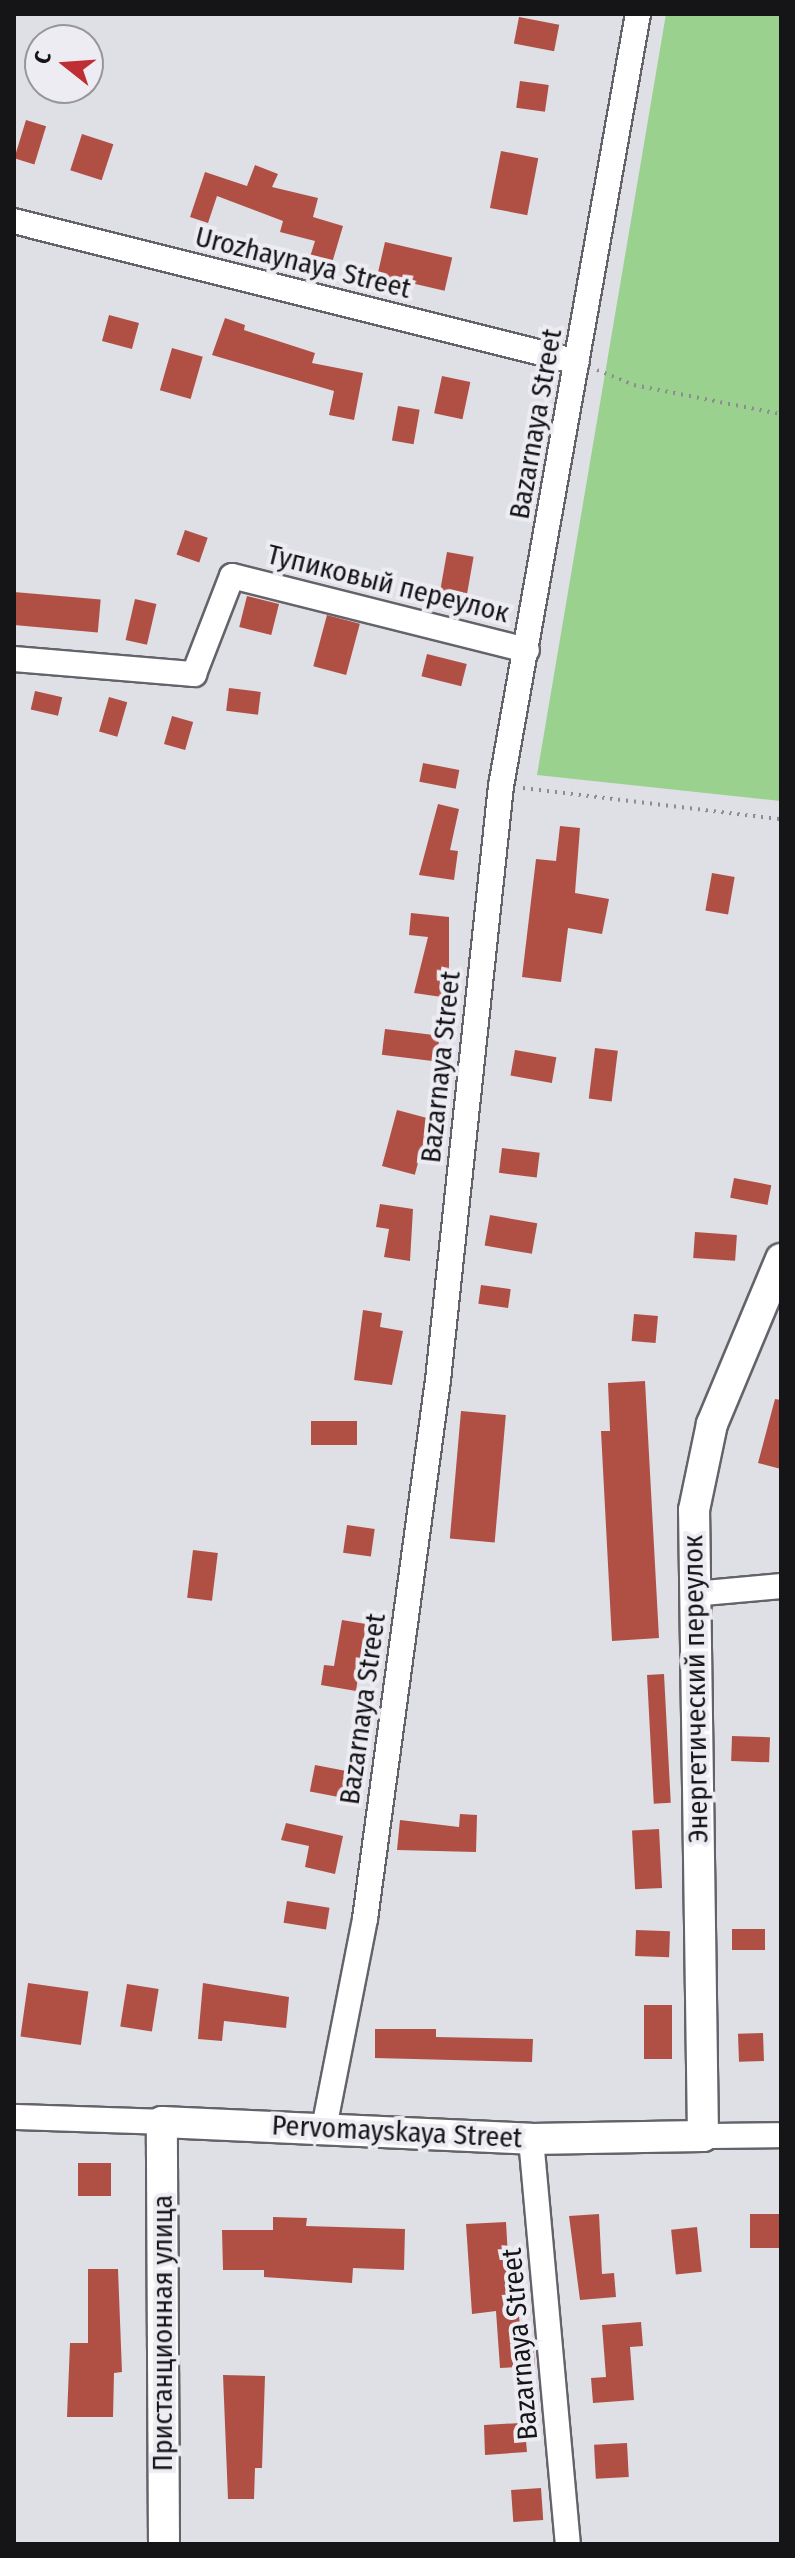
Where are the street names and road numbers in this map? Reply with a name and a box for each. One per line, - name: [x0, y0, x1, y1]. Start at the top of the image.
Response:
- street label: Urozhaynaya Street: [192, 220, 414, 306]
- street label: Bazarnaya Street: [503, 326, 569, 522]
- street label: Тупиковый переулок: [264, 538, 512, 630]
- street label: Bazarnaya Street: [414, 969, 468, 1165]
- street label: Энергетический переулок: [677, 1535, 715, 1843]
- street label: Bazarnaya Street: [333, 1611, 393, 1807]
- street label: Pervomayskaya Street: [271, 2109, 523, 2155]
- street label: Пристанционная улица: [146, 2195, 180, 2471]
- street label: Bazarnaya Street: [495, 2247, 545, 2441]

